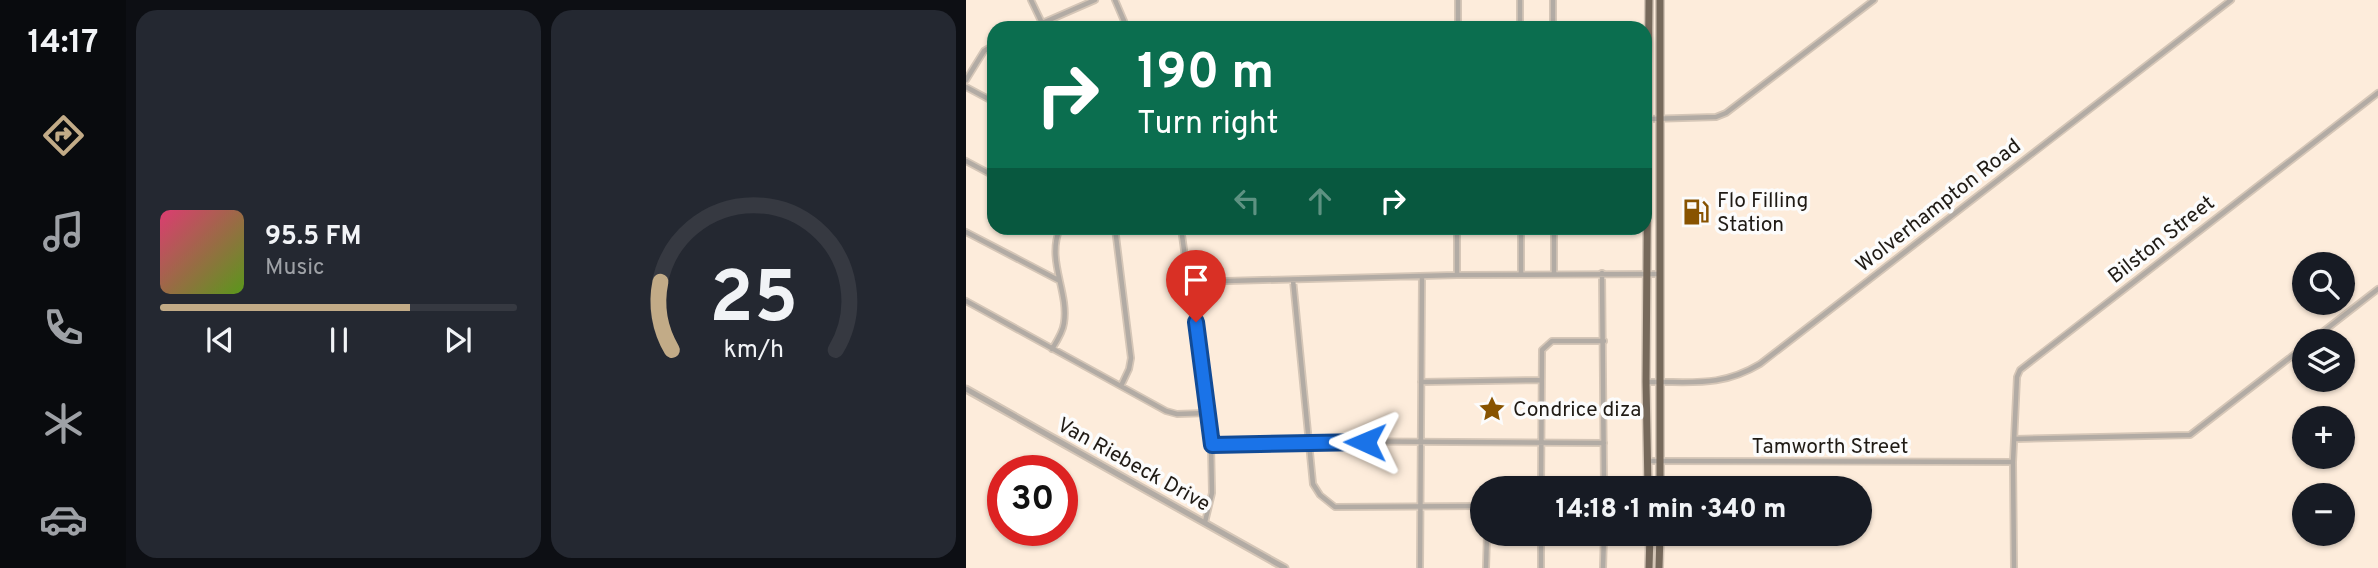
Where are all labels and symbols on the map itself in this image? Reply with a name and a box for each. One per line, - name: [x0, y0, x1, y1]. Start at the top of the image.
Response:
- street label: Wolverhampton Road: [1851, 133, 2027, 279]
- place label: Flo Filling Station: [1717, 188, 1808, 239]
- street label: Bilston Street: [2103, 190, 2221, 290]
- fuel station icon: Flo Filling Station: [1681, 197, 1711, 227]
- pin: [1166, 250, 1226, 322]
- place icon: Condrice diza: [1477, 394, 1507, 424]
- place label: Condrice diza: [1513, 397, 1641, 424]
- position arrow: [1328, 405, 1402, 479]
- street label: Van Riebeck Drive: [1052, 412, 1215, 519]
- street label: Tamworth Street: [1752, 434, 1908, 461]
- speed limit sign: 30: [987, 455, 1078, 546]

